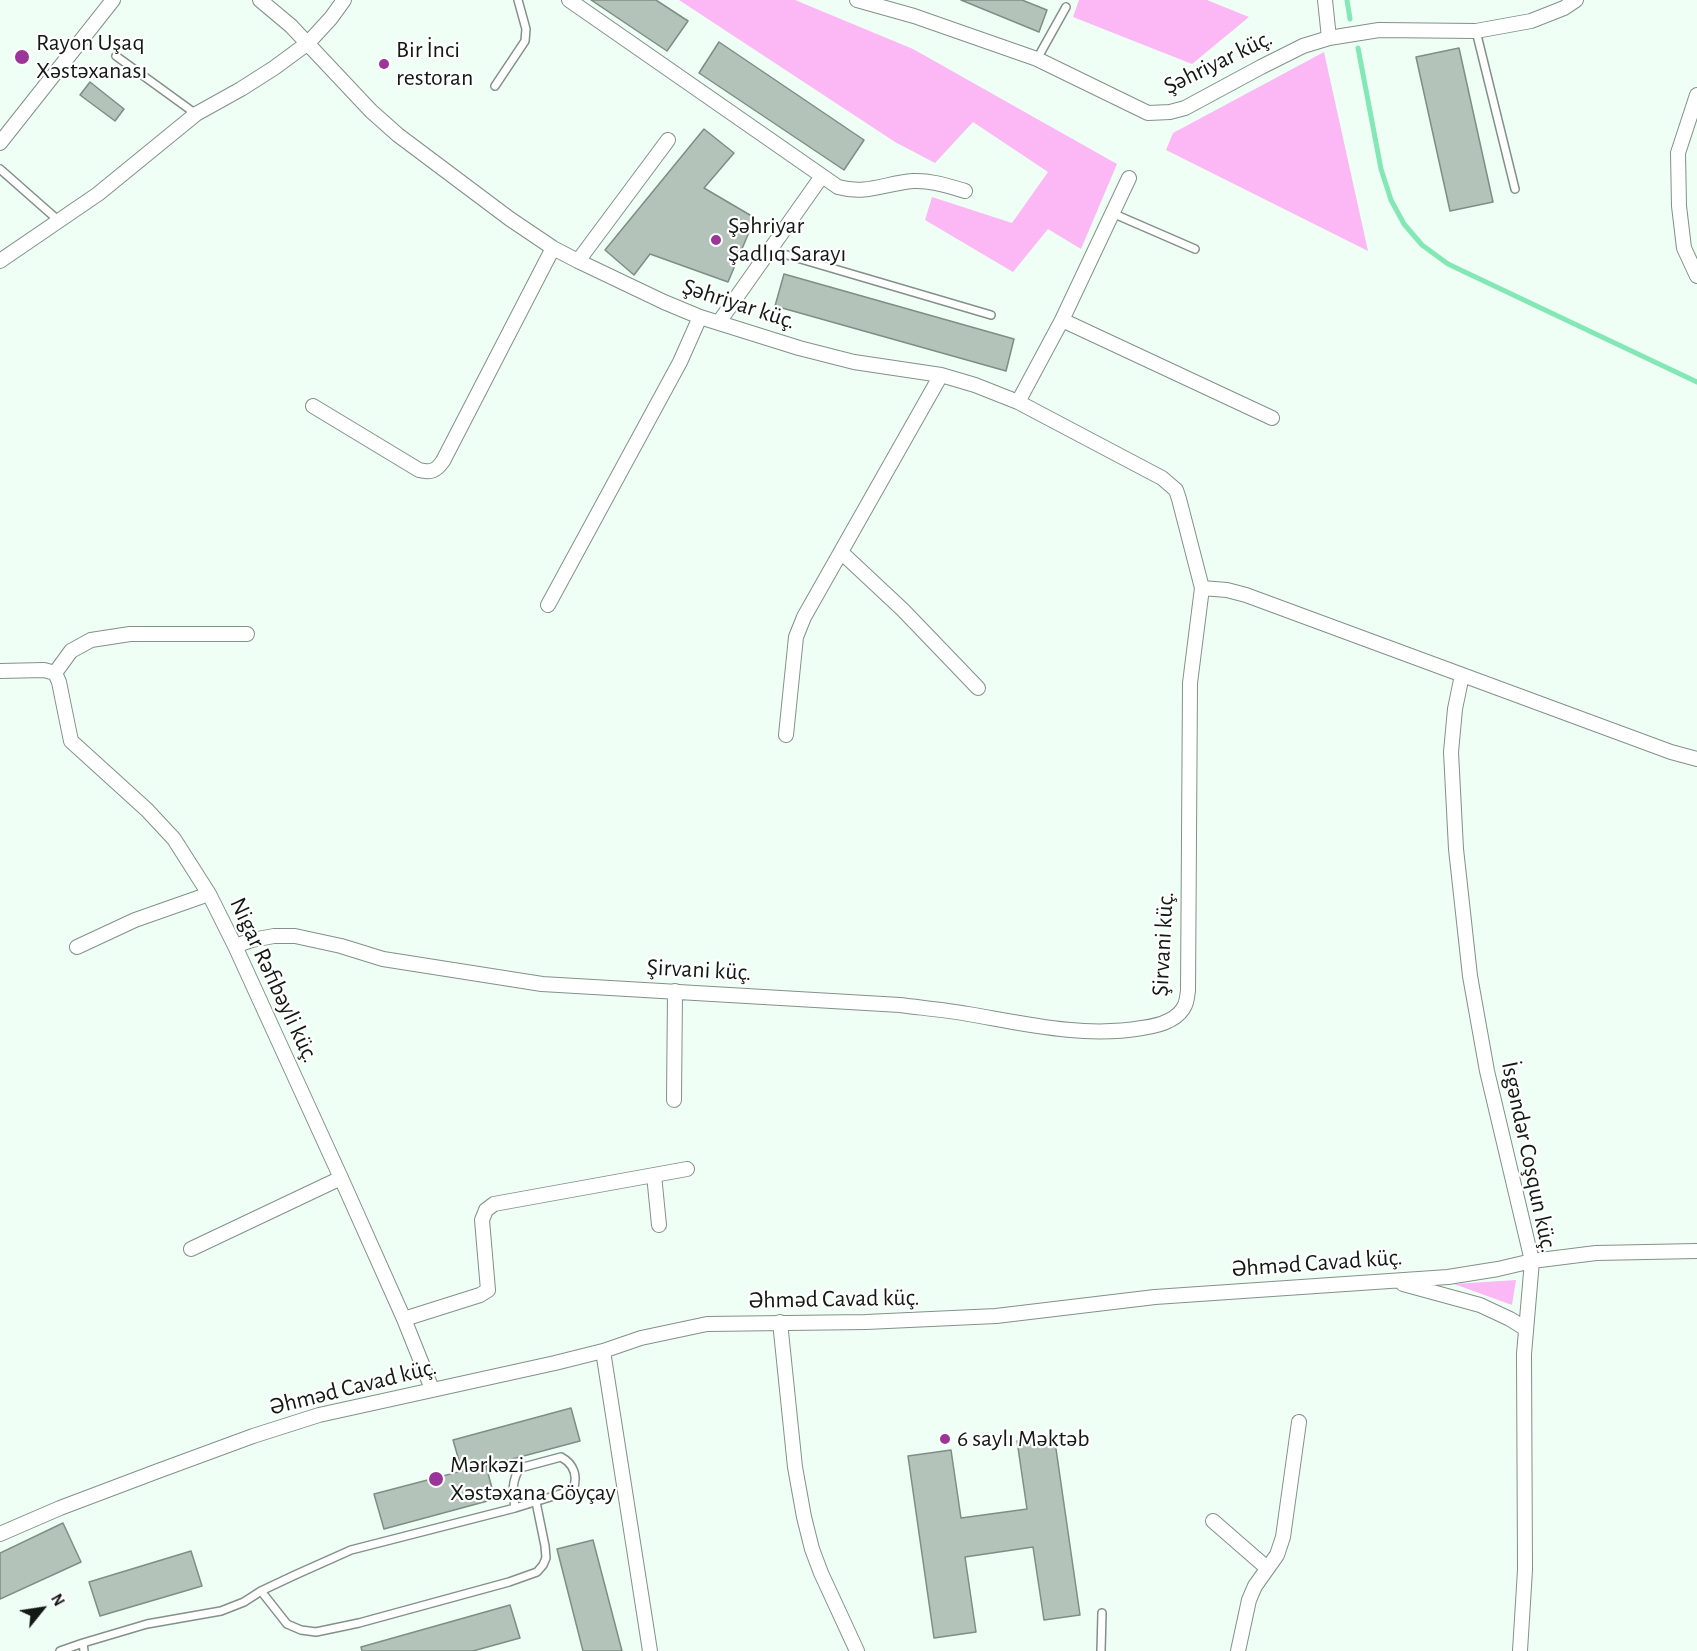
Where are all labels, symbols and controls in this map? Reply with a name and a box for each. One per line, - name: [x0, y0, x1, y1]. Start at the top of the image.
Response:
- street label: Şəhriyar küç.: [1159, 23, 1277, 101]
- place label: Rayon Uşaq Xəstəxanası: [36, 29, 147, 85]
- place label: Bir İnci restoran: [396, 36, 473, 92]
- marker: Rayon Uşaq Xəstəxanası: [13, 48, 31, 66]
- marker: Bir İnci restoran: [377, 57, 391, 71]
- place label: Şəhriyar Şadlıq Sarayı: [728, 212, 846, 268]
- marker: Şəhriyar Şadlıq Sarayı: [709, 233, 723, 247]
- street label: Şəhriyar küç.: [679, 272, 799, 336]
- street label: Şirvani küç.: [1146, 891, 1180, 997]
- street label: Nigar Rəfibəyli küç.: [223, 893, 325, 1067]
- street label: Şirvani küç.: [646, 953, 752, 987]
- street label: İsgəndər Coşqun küç.: [1495, 1059, 1563, 1255]
- street label: Əhməd Cavad küç.: [1230, 1243, 1404, 1283]
- street label: Əhməd Cavad küç.: [748, 1283, 920, 1315]
- street label: Əhməd Cavad küç.: [266, 1352, 440, 1422]
- place label: 6 saylı Məktəb: [957, 1425, 1090, 1453]
- marker: 6 saylı Məktəb: [938, 1432, 952, 1446]
- place label: Mərkəzi Xəstəxana Göyçay: [450, 1451, 616, 1507]
- marker: Mərkəzi Xəstəxana Göyçay: [427, 1470, 445, 1488]
- north arrow: [12, 1579, 72, 1639]
- text: N: [48, 1591, 67, 1609]

